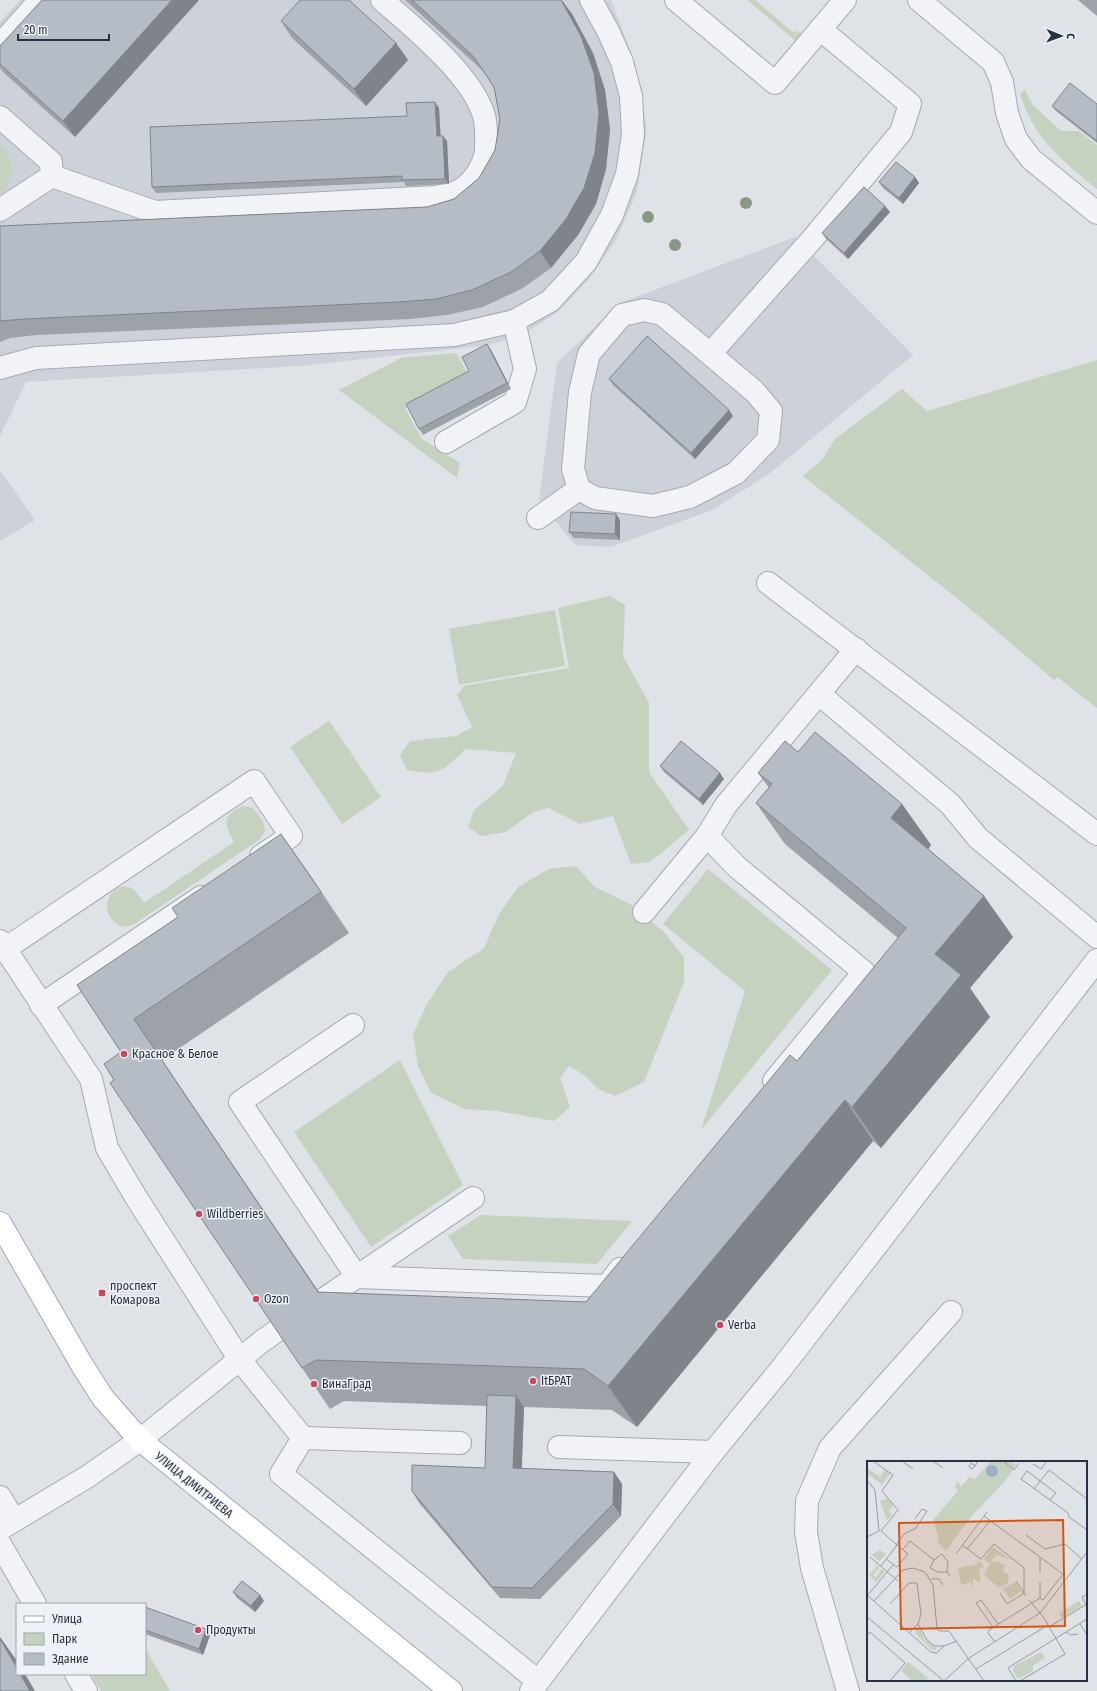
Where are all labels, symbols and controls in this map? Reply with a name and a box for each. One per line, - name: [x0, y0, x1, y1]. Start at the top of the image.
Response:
- scale bar: [18, 16, 109, 42]
- north arrow: [1041, 16, 1081, 56]
- text: 20 m: [24, 23, 48, 37]
- text: С: [1064, 33, 1077, 39]
- place label: Красное & Белое: [132, 1047, 219, 1061]
- marker: Красное & Белое: [119, 1049, 129, 1059]
- place label: Wildberries: [207, 1207, 263, 1221]
- marker: Wildberries: [194, 1209, 204, 1219]
- place label: проспект Комарова: [110, 1279, 160, 1307]
- marker: проспект Комарова: [97, 1288, 107, 1298]
- place label: Ozon: [264, 1292, 289, 1306]
- marker: Ozon: [251, 1294, 261, 1304]
- place label: Verba: [728, 1318, 756, 1332]
- marker: Verba: [715, 1320, 725, 1330]
- place label: ItБРАТ: [541, 1374, 572, 1388]
- marker: ItБРАТ: [528, 1376, 538, 1386]
- place label: ВинаГрад: [322, 1377, 371, 1391]
- marker: ВинаГрад: [309, 1379, 319, 1389]
- street label: УЛИЦА ДМИТРИЕВА: [151, 1449, 236, 1521]
- inset map: [867, 1461, 1087, 1681]
- legend: [16, 1603, 146, 1675]
- text: Улица: [51, 1612, 82, 1626]
- place label: Продукты: [206, 1623, 256, 1637]
- marker: Продукты: [193, 1625, 203, 1635]
- text: Парк: [52, 1632, 78, 1646]
- text: Здание: [52, 1652, 88, 1666]

